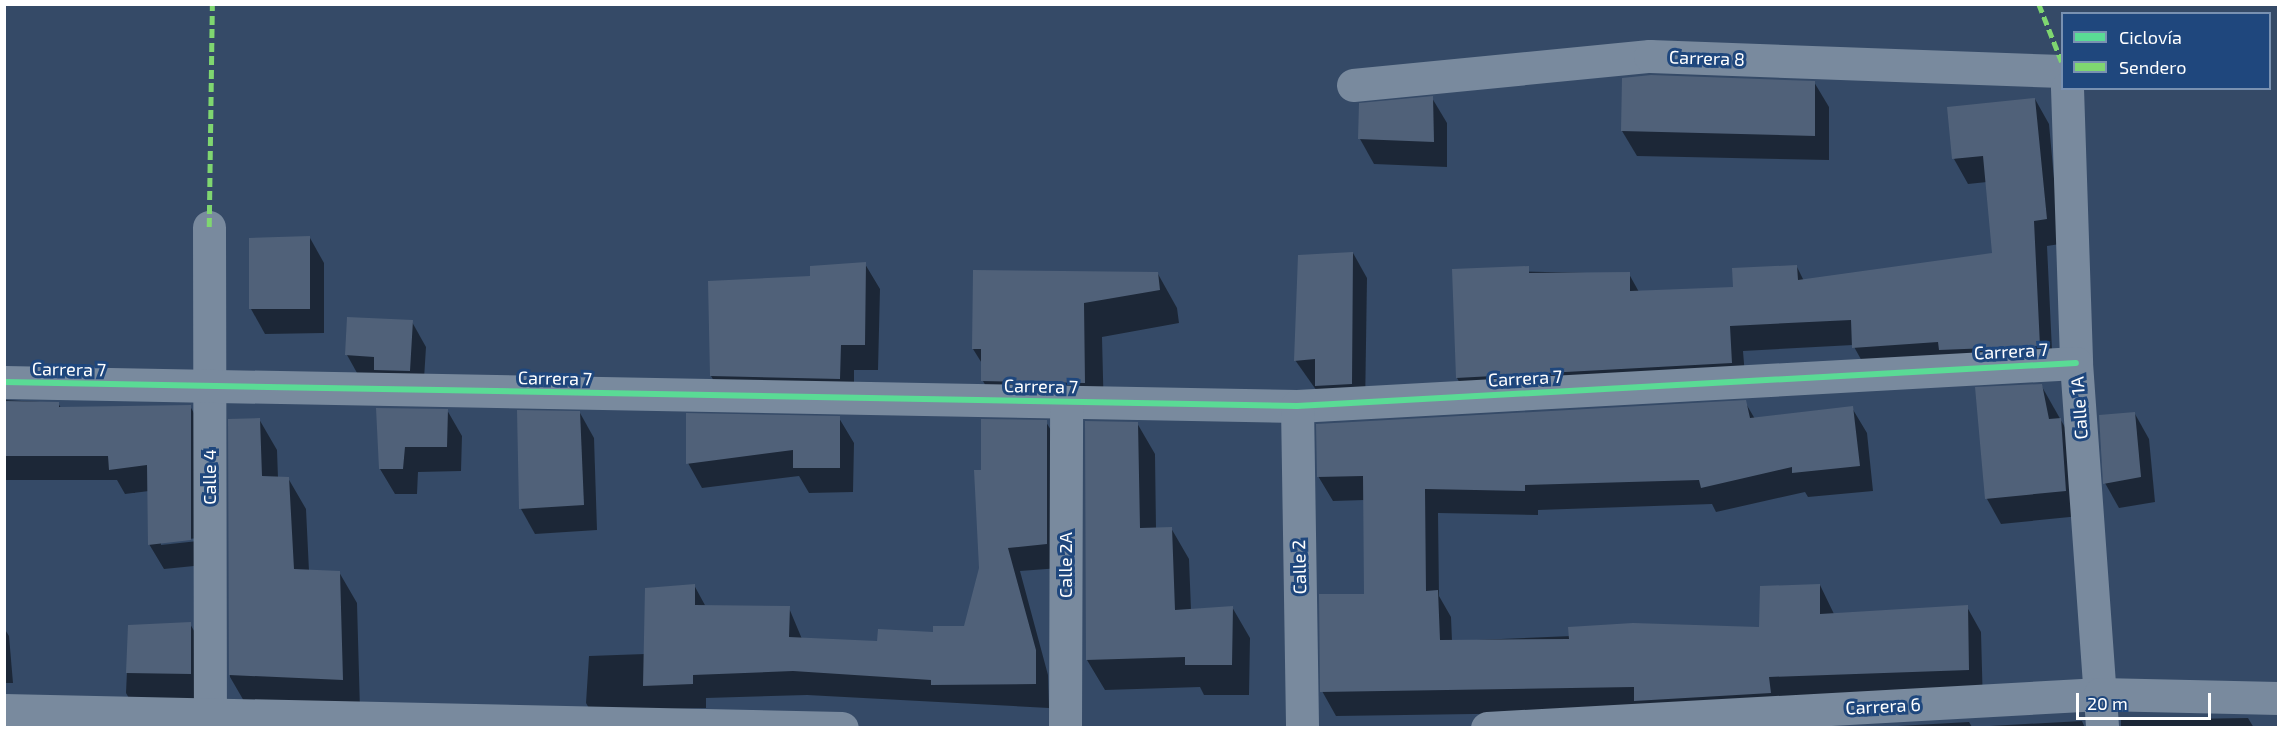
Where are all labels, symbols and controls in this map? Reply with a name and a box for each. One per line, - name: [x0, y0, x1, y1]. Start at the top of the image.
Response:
- legend: [2061, 12, 2271, 90]
- text: Ciclovía: [2119, 26, 2182, 48]
- street label: Carrera 8: [1669, 46, 1745, 70]
- text: Sendero: [2119, 56, 2186, 78]
- street label: Carrera 7: [1973, 338, 2049, 364]
- street label: Carrera 7: [32, 358, 106, 380]
- street label: Carrera 7: [1487, 365, 1563, 391]
- street label: Carrera 7: [518, 367, 592, 389]
- street label: Carrera 7: [1004, 375, 1078, 397]
- street label: Calle 1A: [2066, 376, 2092, 440]
- street label: Calle 4: [198, 449, 220, 505]
- street label: Calle 2A: [1054, 532, 1076, 598]
- street label: Calle 2: [1288, 540, 1310, 594]
- scale bar: [2079, 681, 2214, 719]
- text: 20 m: [2087, 692, 2128, 714]
- street label: Carrera 6: [1845, 693, 1921, 719]

